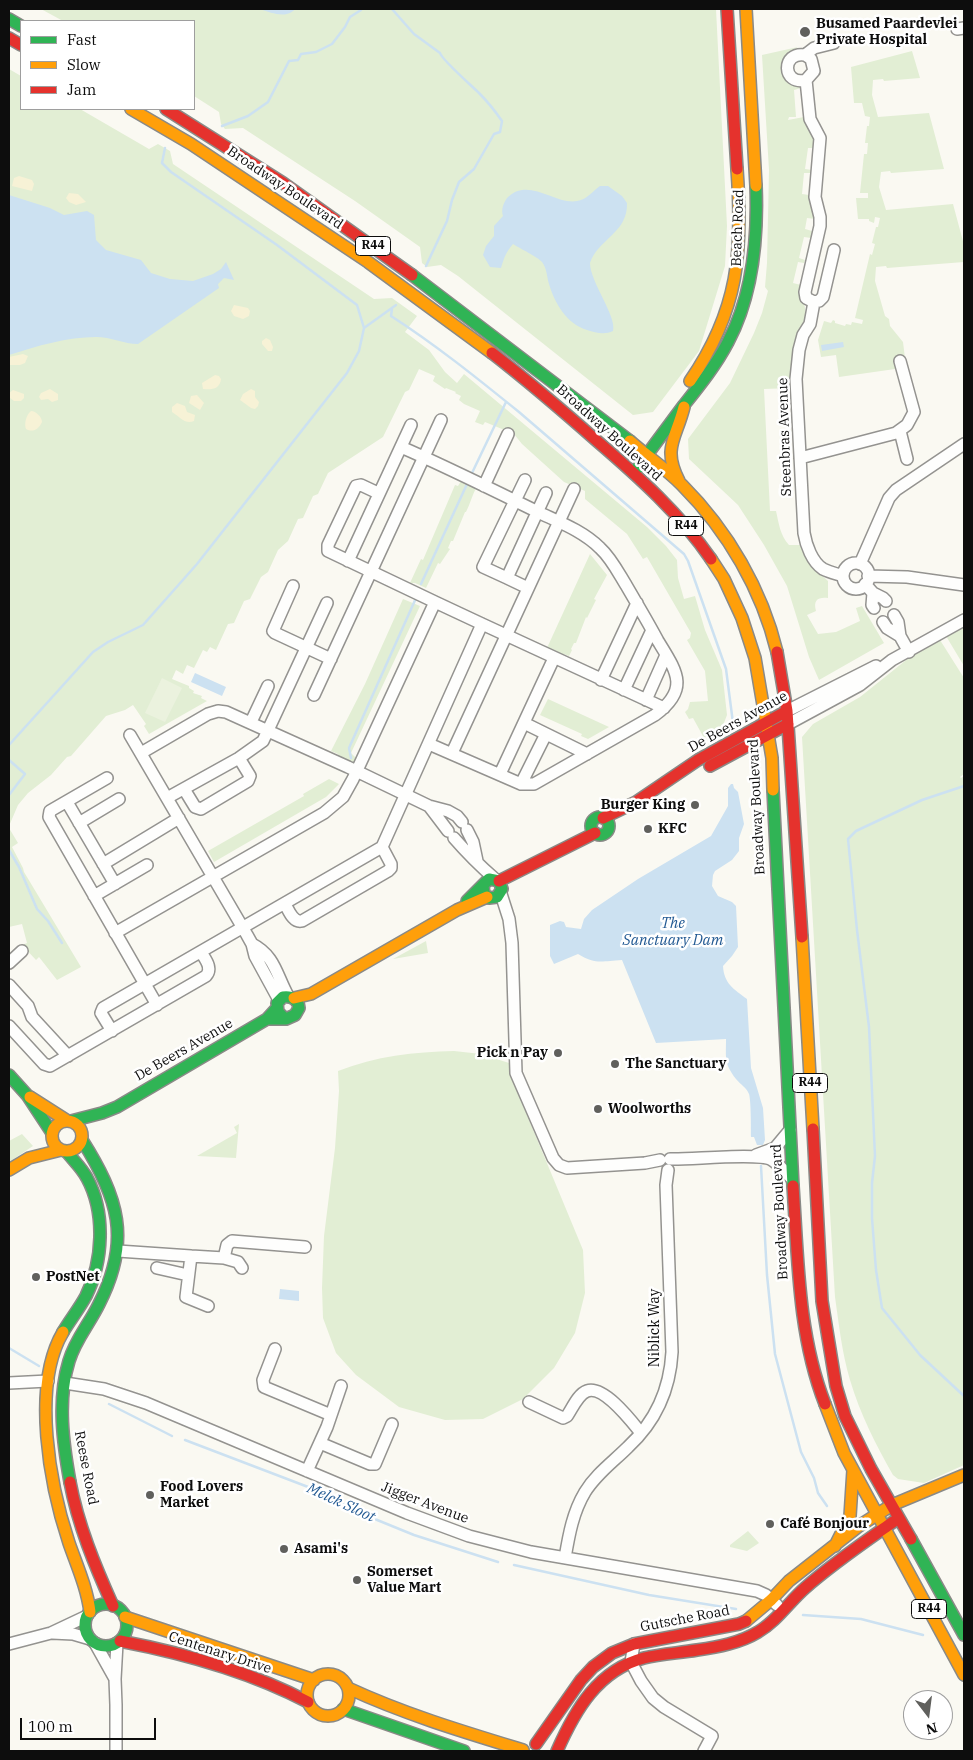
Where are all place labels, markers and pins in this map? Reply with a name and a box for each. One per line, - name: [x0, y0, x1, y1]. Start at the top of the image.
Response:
- place label: Busamed Paardevlei Private Hospital: [816, 16, 957, 48]
- marker: Busamed Paardevlei Private Hospital: [798, 25, 812, 39]
- place label: Burger King: [601, 797, 685, 813]
- marker: Burger King: [689, 799, 701, 811]
- place label: KFC: [658, 821, 687, 837]
- marker: KFC: [642, 823, 654, 835]
- place label: Pick n Pay: [477, 1045, 548, 1061]
- marker: Pick n Pay: [552, 1047, 564, 1059]
- place label: The Sanctuary: [625, 1056, 727, 1072]
- marker: The Sanctuary: [609, 1058, 621, 1070]
- place label: Woolworths: [608, 1101, 691, 1117]
- marker: Woolworths: [592, 1103, 604, 1115]
- place label: PostNet: [46, 1269, 100, 1285]
- marker: PostNet: [30, 1271, 42, 1283]
- place label: Food Lovers Market: [160, 1479, 243, 1511]
- marker: Food Lovers Market: [144, 1489, 156, 1501]
- place label: Café Bonjour: [780, 1516, 869, 1532]
- marker: Café Bonjour: [764, 1518, 776, 1530]
- place label: Asami's: [294, 1541, 348, 1557]
- marker: Asami's: [278, 1543, 290, 1555]
- place label: Somerset Value Mart: [367, 1564, 441, 1596]
- marker: Somerset Value Mart: [351, 1574, 363, 1586]

